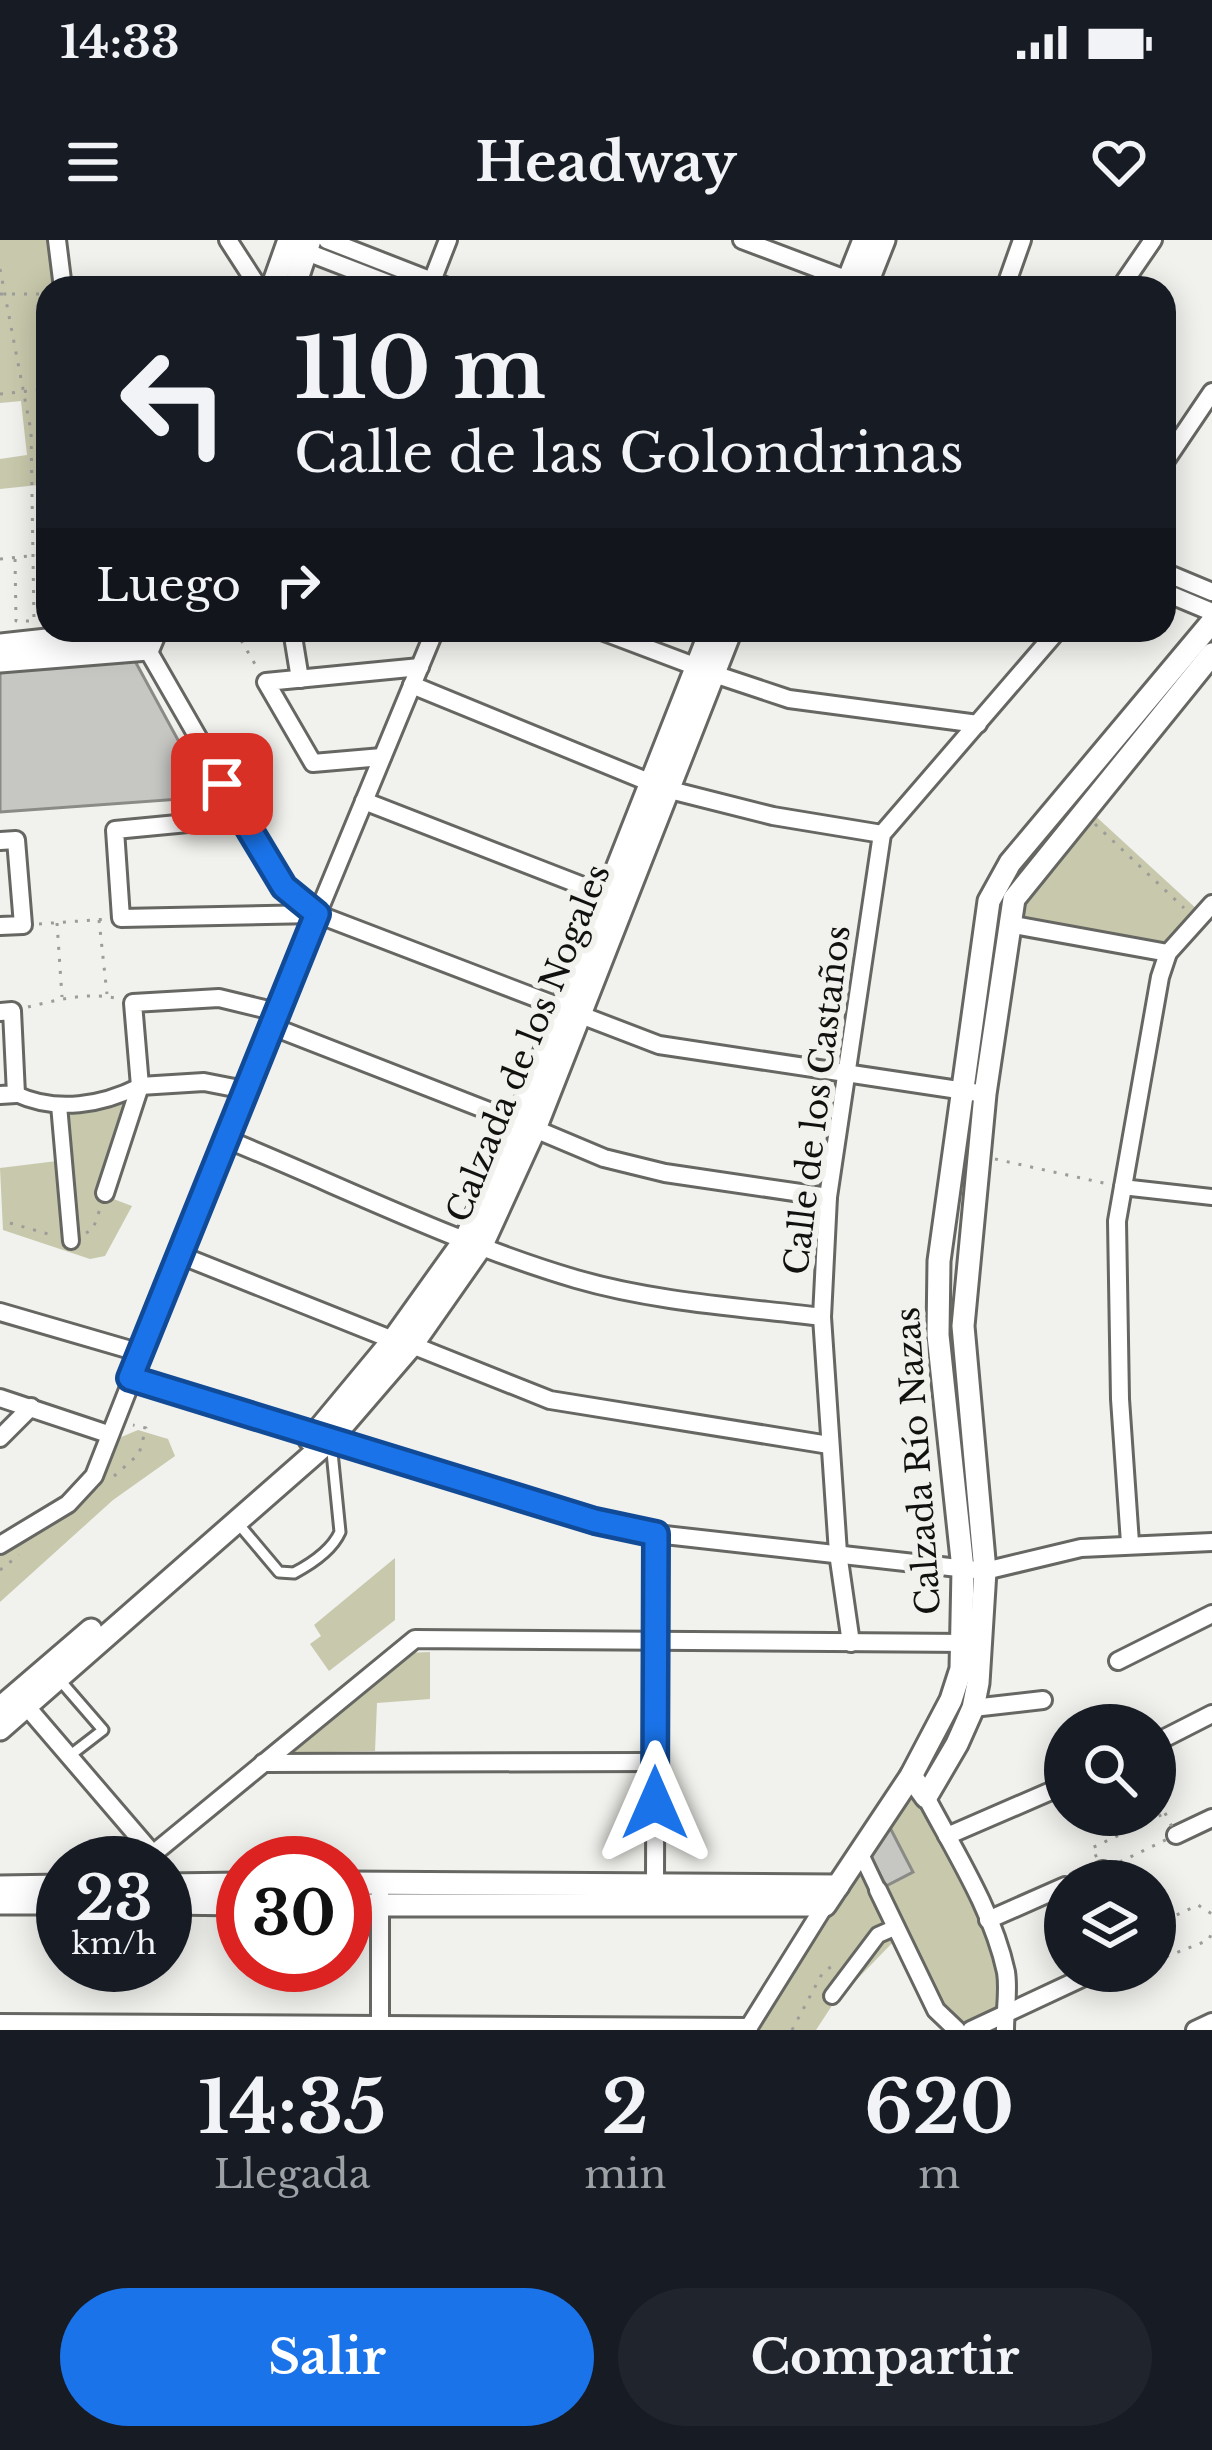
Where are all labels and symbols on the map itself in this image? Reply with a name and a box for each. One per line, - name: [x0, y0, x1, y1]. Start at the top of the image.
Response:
- pin: [171, 733, 273, 835]
- street label: Calzada de los Nogales: [437, 858, 619, 1228]
- street label: Calle de los Castaños: [775, 923, 859, 1277]
- street label: Calzada Río Nazas: [887, 1306, 949, 1616]
- position arrow: [592, 1740, 718, 1866]
- speed limit sign: 30: [216, 1836, 372, 1992]

